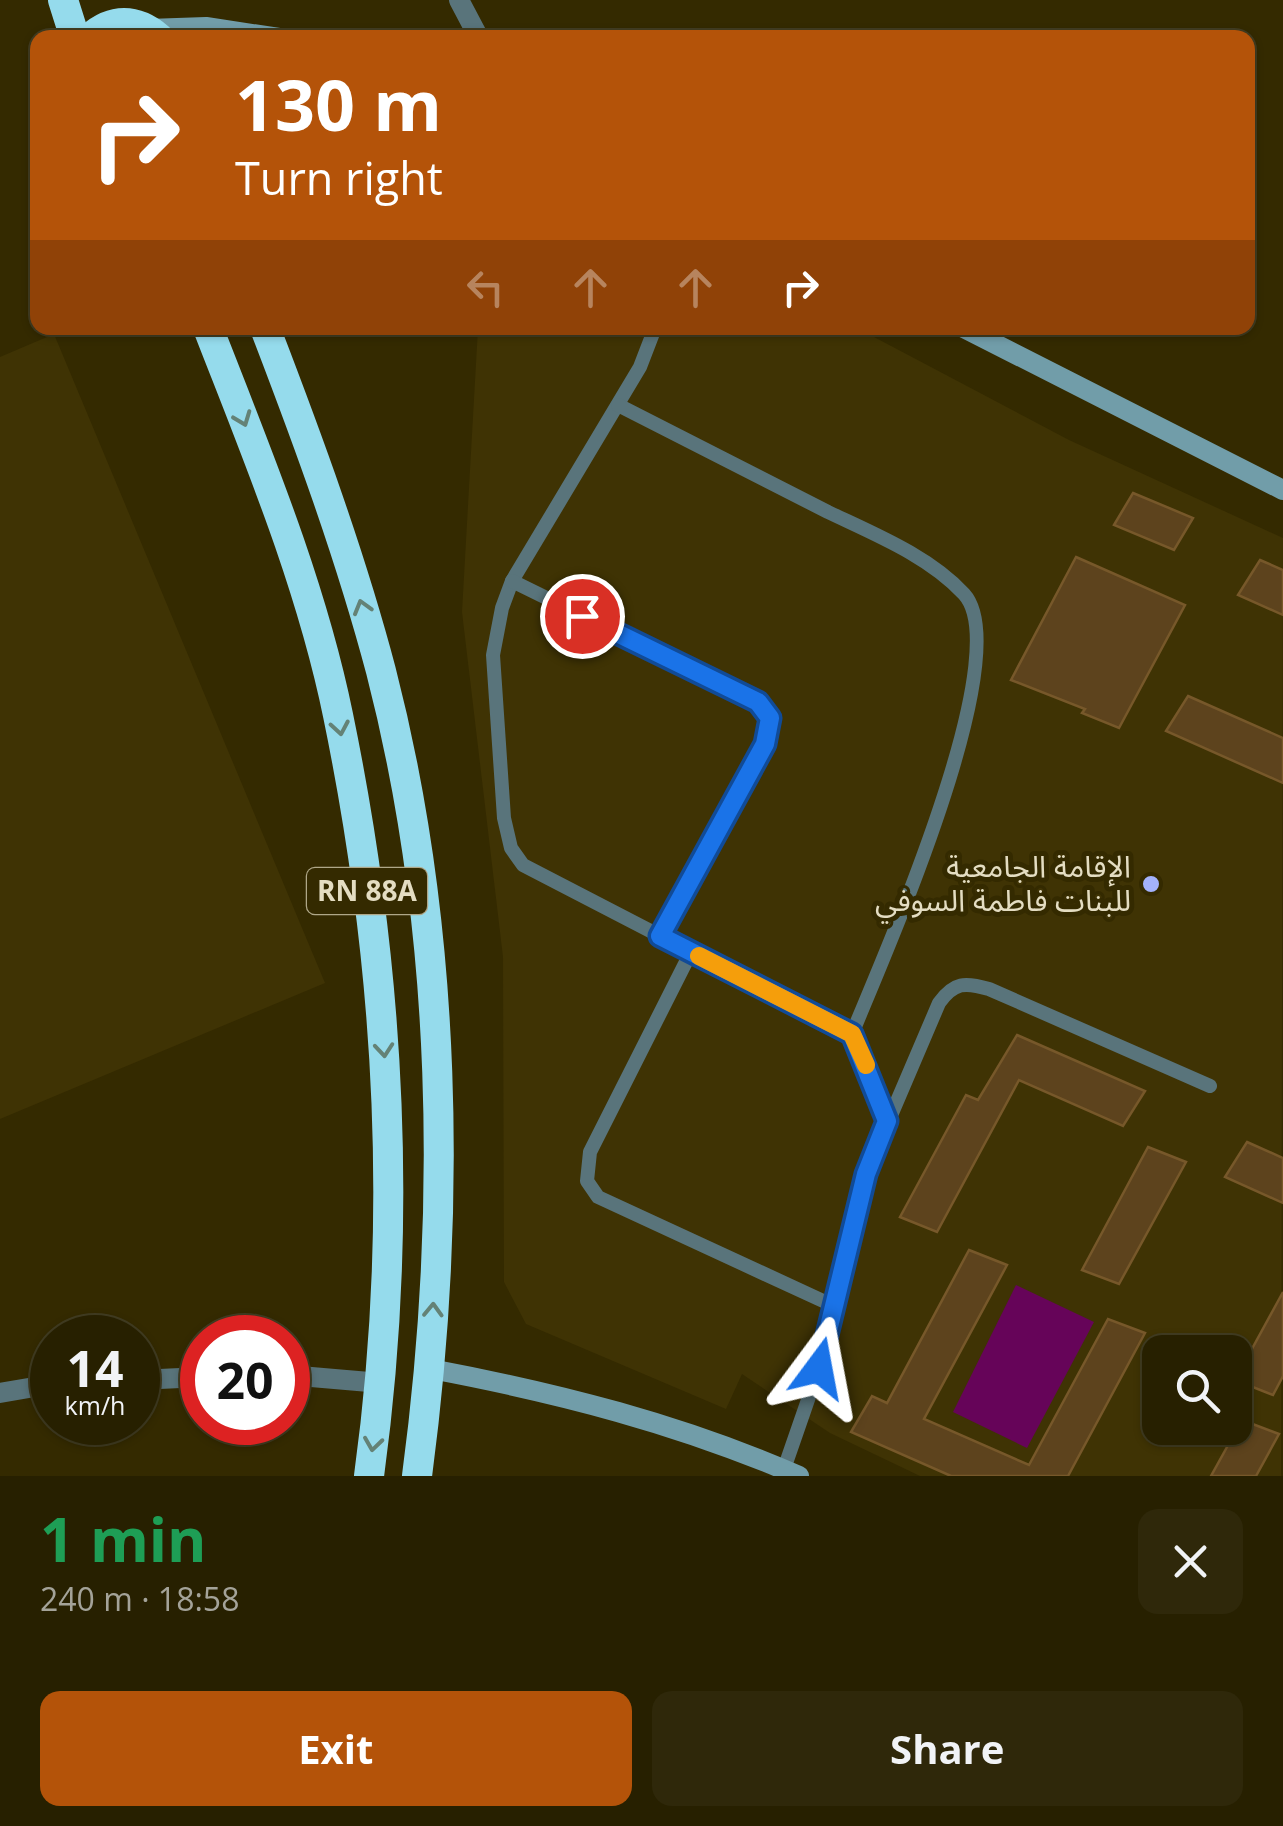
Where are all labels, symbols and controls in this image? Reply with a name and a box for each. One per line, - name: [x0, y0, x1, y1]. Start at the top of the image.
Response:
- text: 130 m: [235, 56, 442, 152]
- icon: right: [70, 70, 200, 200]
- text: Turn right: [235, 147, 443, 208]
- icon: left: [458, 260, 513, 315]
- icon: ahead: [563, 260, 618, 315]
- icon: ahead: [668, 260, 723, 315]
- icon: right: [773, 260, 828, 315]
- one-way arrow: [232, 409, 252, 426]
- pin: [540, 574, 625, 659]
- icon: arrive: [555, 589, 610, 644]
- one-way arrow: [353, 599, 374, 616]
- one-way arrow: [329, 720, 350, 737]
- place label: الإقامة الجامعية للبنات فاطمة السوفي: [875, 845, 1131, 924]
- road number: RN 88A: [307, 868, 427, 914]
- marker: الإقامة الجامعية للبنات فاطمة السوفي: [1140, 873, 1162, 895]
- one-way arrow: [373, 1043, 395, 1059]
- one-way arrow: [423, 1301, 444, 1317]
- speed limit sign: 20: [180, 1315, 310, 1445]
- position arrow: [767, 1316, 871, 1420]
- text: 14: [66, 1334, 124, 1402]
- map controls: [1142, 1335, 1252, 1445]
- button: search: [1142, 1335, 1252, 1445]
- text: km/h: [65, 1388, 125, 1422]
- one-way arrow: [363, 1436, 384, 1452]
- text: 1 min: [40, 1498, 207, 1580]
- button: close: [1138, 1509, 1243, 1614]
- text: 240 m · 18:58: [40, 1577, 239, 1620]
- button: Exit: [40, 1691, 632, 1806]
- button: Share: [652, 1691, 1243, 1806]

